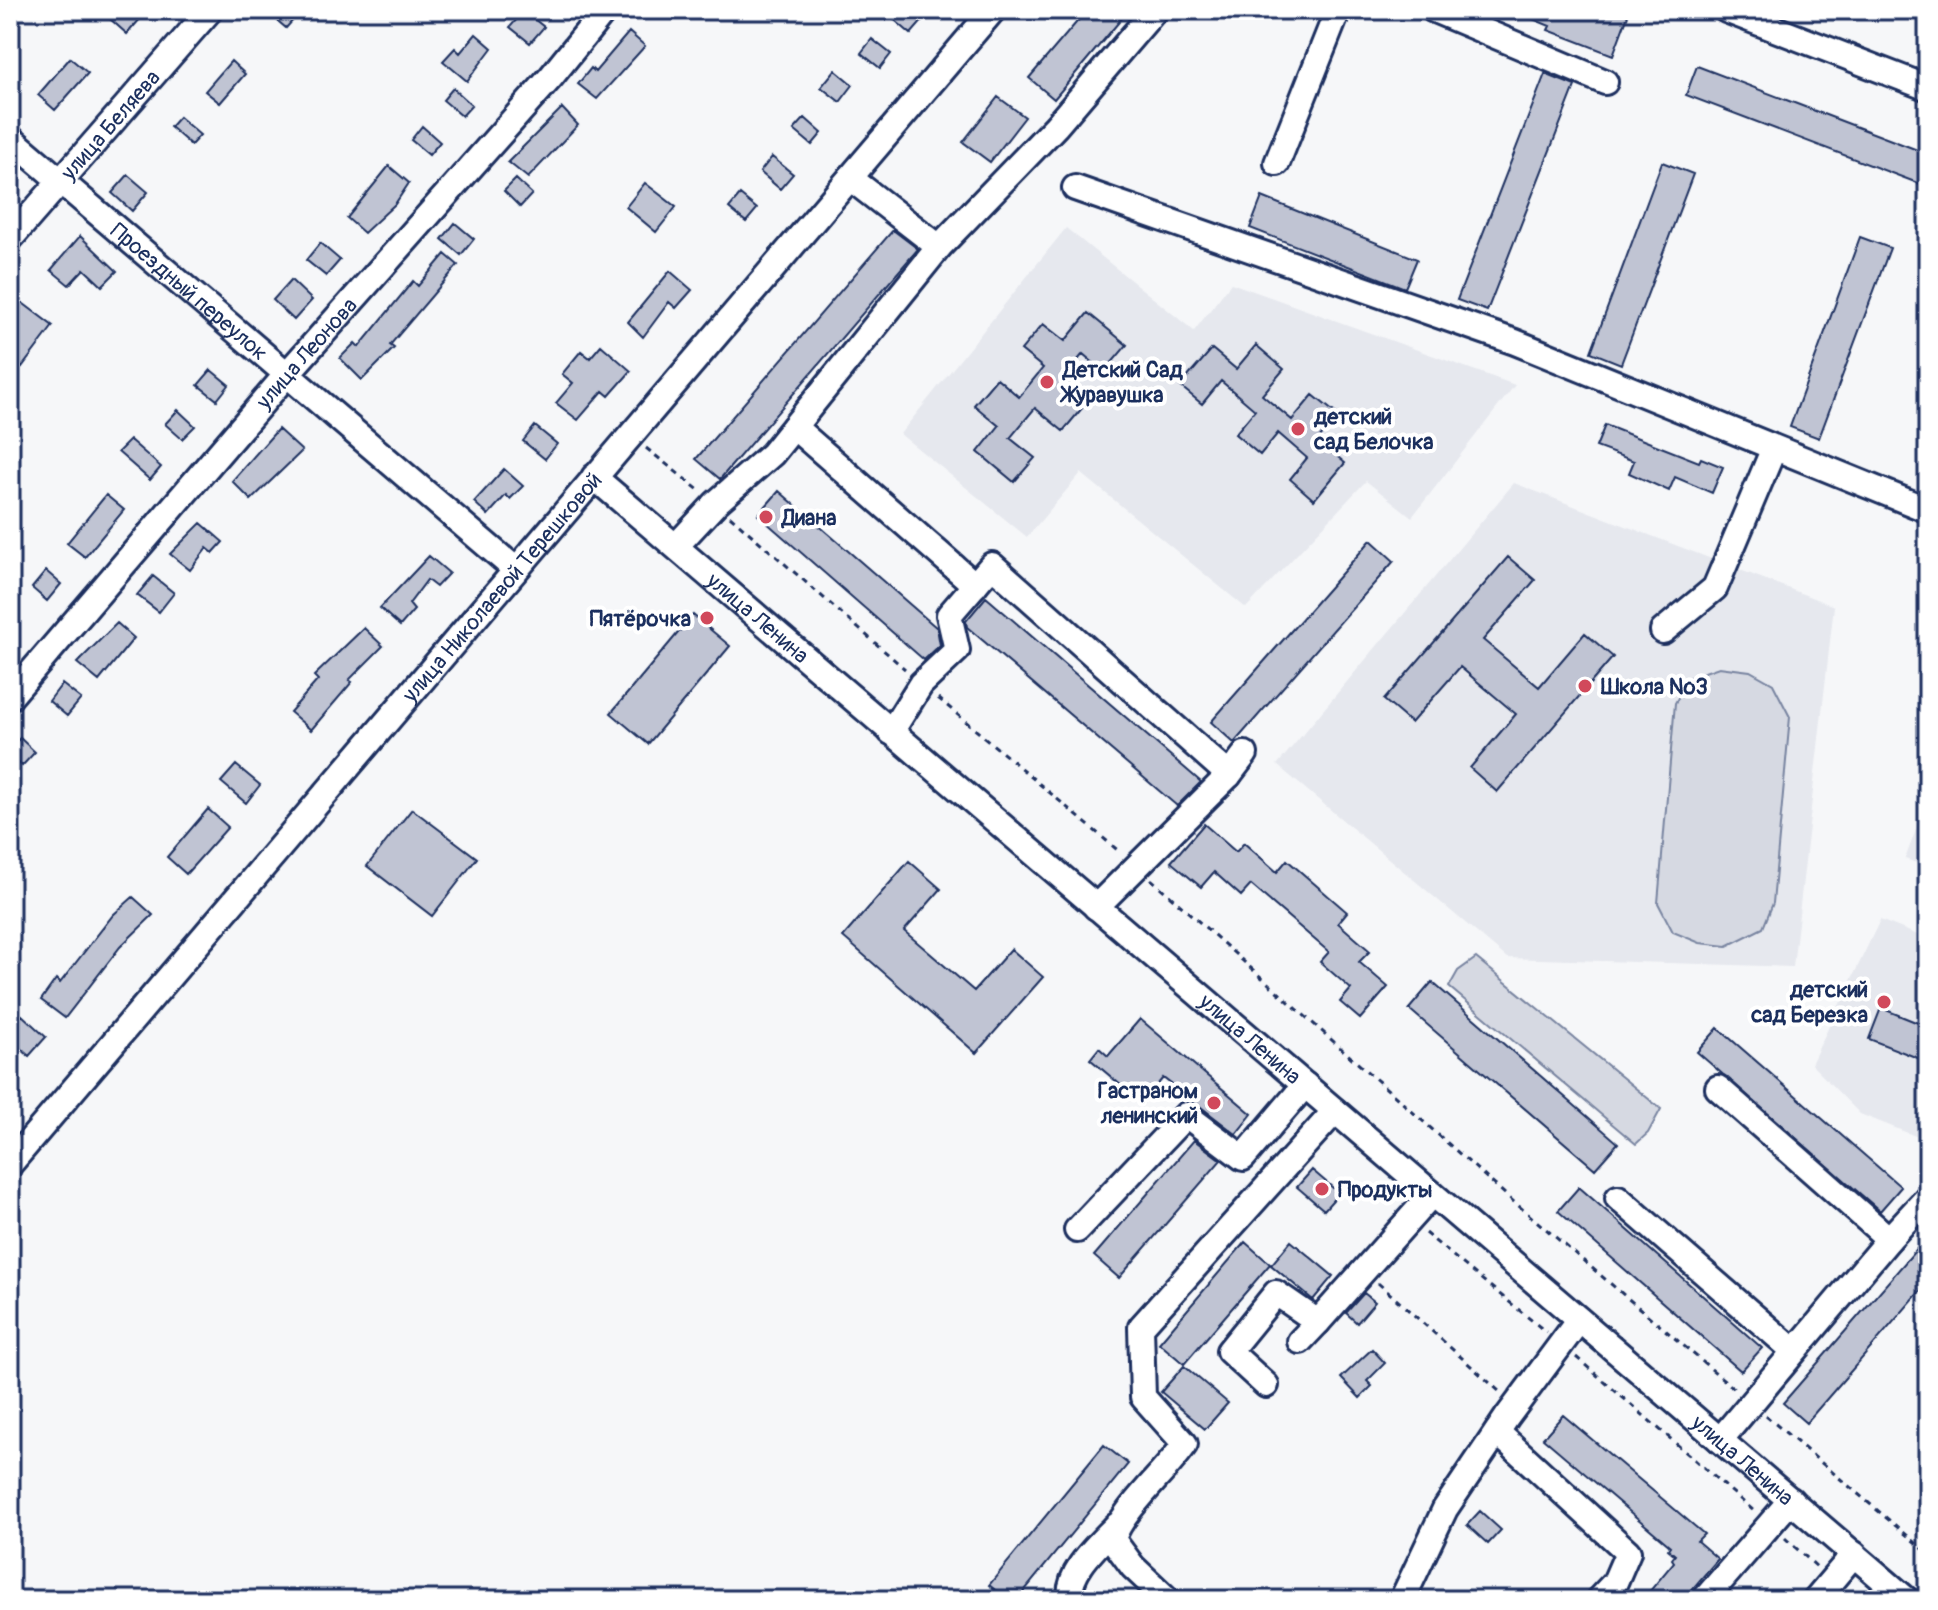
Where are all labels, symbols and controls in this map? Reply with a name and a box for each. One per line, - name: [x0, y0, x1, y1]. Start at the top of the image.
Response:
- street label: улица Беляева: [54, 64, 167, 187]
- street label: Проездный переулок: [104, 217, 273, 367]
- street label: улица Леонова: [250, 292, 363, 416]
- place label: Детский Сад Журавушка: [1059, 356, 1184, 409]
- marker: Детский Сад Журавушка: [1038, 373, 1056, 391]
- place label: детский сад Белочка: [1313, 403, 1434, 456]
- marker: детский сад Белочка: [1289, 420, 1307, 438]
- street label: улица Николаевой Терешковой: [396, 467, 608, 709]
- place label: Диана: [780, 504, 836, 532]
- marker: Диана: [757, 508, 775, 526]
- street label: улица Ленина: [700, 566, 814, 670]
- place label: Пятёрочка: [590, 605, 691, 633]
- marker: Пятёрочка: [698, 609, 716, 627]
- place label: Школа №3: [1600, 673, 1708, 701]
- marker: Школа №3: [1576, 677, 1594, 695]
- place label: детский сад Березка: [1750, 976, 1868, 1029]
- street label: улица Ленина: [1192, 987, 1307, 1091]
- marker: детский сад Березка: [1875, 993, 1893, 1011]
- place label: Гастраном ленинский: [1098, 1077, 1198, 1130]
- marker: Гастраном ленинский: [1205, 1094, 1223, 1112]
- place label: Продукты: [1338, 1176, 1433, 1204]
- marker: Продукты: [1313, 1180, 1331, 1198]
- street label: улица Ленина: [1685, 1408, 1799, 1512]

